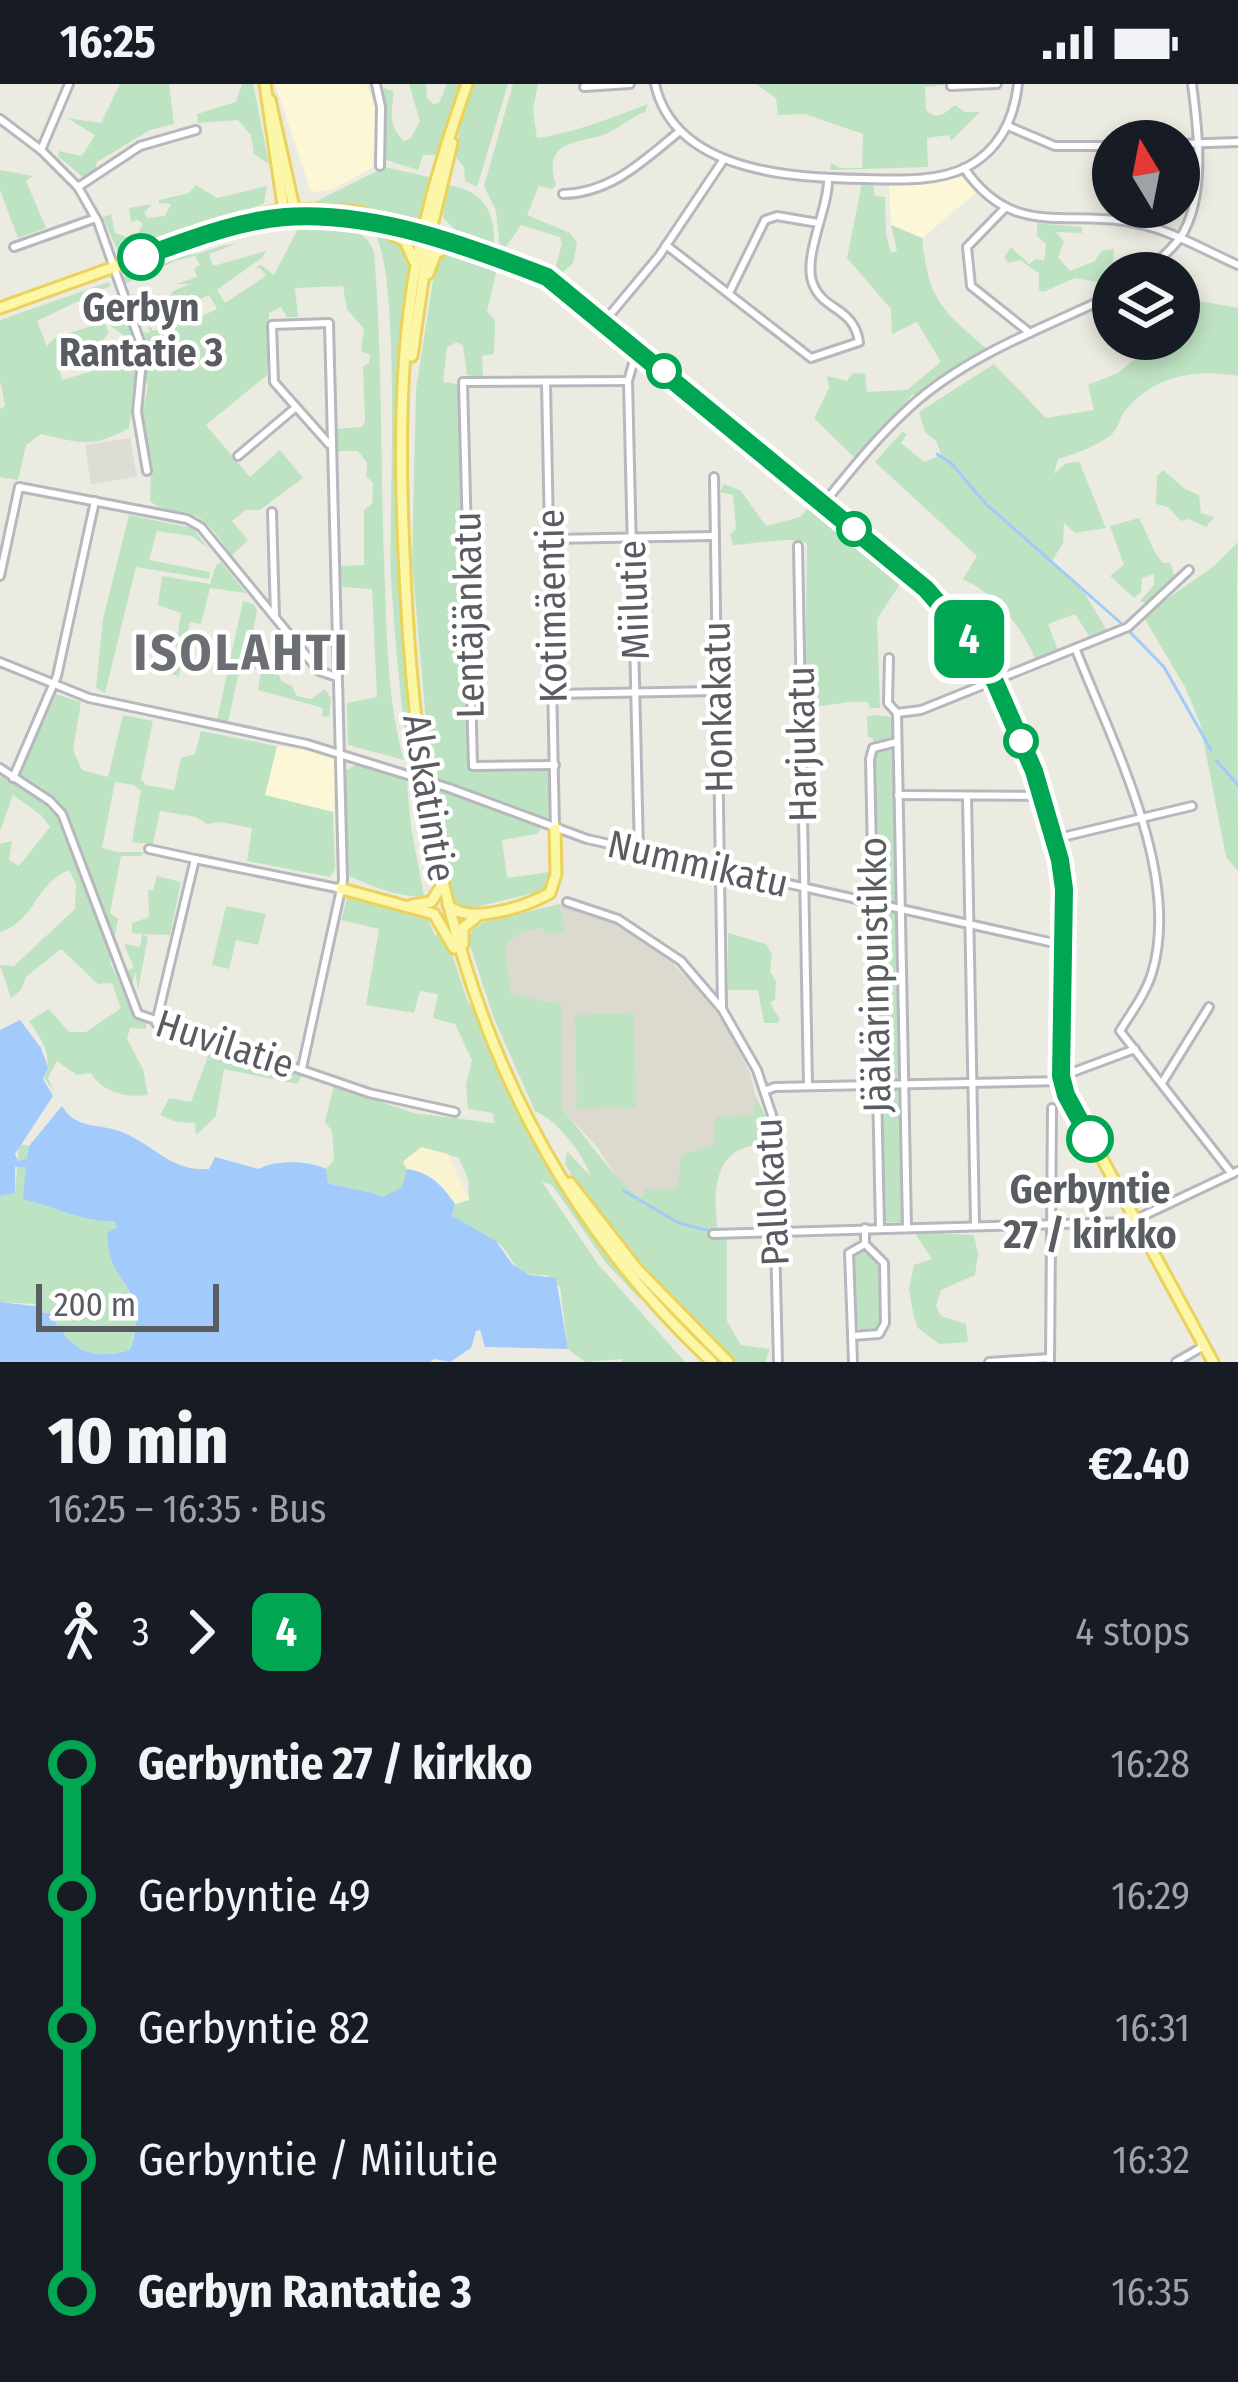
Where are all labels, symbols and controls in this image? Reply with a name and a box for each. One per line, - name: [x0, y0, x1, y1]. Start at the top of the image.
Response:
- text: 16:25: [60, 15, 156, 69]
- north arrow: [1092, 120, 1200, 228]
- map controls: [1092, 120, 1200, 360]
- marker: Gerbyn Rantatie 3: [119, 235, 163, 279]
- button: layers: [1092, 252, 1200, 360]
- place label: Gerbyn Rantatie 3: [59, 285, 223, 376]
- unlabelled marker: [648, 355, 680, 387]
- street label: Kotimäentie: [527, 509, 577, 703]
- street label: Lentäjänkatu: [444, 511, 494, 719]
- unlabelled marker: [838, 513, 870, 545]
- street label: Miilutie: [609, 539, 659, 661]
- line badge: 4: [930, 600, 1008, 678]
- text: 4: [958, 614, 980, 664]
- street label: Honkakatu: [694, 621, 742, 793]
- district label: ISOLAHTI: [133, 622, 351, 684]
- street label: Harjukatu: [778, 666, 826, 822]
- street label: Alskatintie: [393, 711, 465, 885]
- unlabelled marker: [1005, 725, 1037, 757]
- street label: Nummikatu: [603, 821, 793, 907]
- street label: Jääkärinpuistikko: [850, 837, 900, 1113]
- street label: Huvilatie: [150, 1000, 300, 1088]
- street label: Pallokatu: [745, 1117, 799, 1267]
- marker: Gerbyntie 27 / kirkko: [1068, 1117, 1112, 1161]
- place label: Gerbyntie 27 / kirkko: [1002, 1167, 1177, 1258]
- scale bar: [36, 1278, 219, 1331]
- text: 200 m: [54, 1285, 136, 1325]
- text: 10 min: [48, 1401, 228, 1480]
- text: €2.40: [1088, 1437, 1190, 1491]
- text: 16:25 – 16:35 · Bus: [48, 1486, 326, 1532]
- icon: walk: [48, 1599, 114, 1665]
- icon: forward: [168, 1599, 234, 1665]
- text: 4: [276, 1607, 297, 1657]
- text: 3: [132, 1609, 150, 1655]
- text: 4 stops: [1075, 1609, 1190, 1655]
- text: Gerbyntie 27 / kirkko: [138, 1737, 532, 1791]
- text: 16:28: [1110, 1741, 1190, 1787]
- text: Gerbyntie 49: [138, 1869, 371, 1923]
- text: 16:29: [1111, 1873, 1190, 1919]
- text: Gerbyntie 82: [138, 2001, 370, 2055]
- text: 16:31: [1115, 2005, 1190, 2051]
- text: Gerbyntie / Miilutie: [138, 2133, 498, 2187]
- text: 16:32: [1112, 2137, 1190, 2183]
- text: Gerbyn Rantatie 3: [138, 2265, 472, 2319]
- text: 16:35: [1111, 2269, 1190, 2315]

